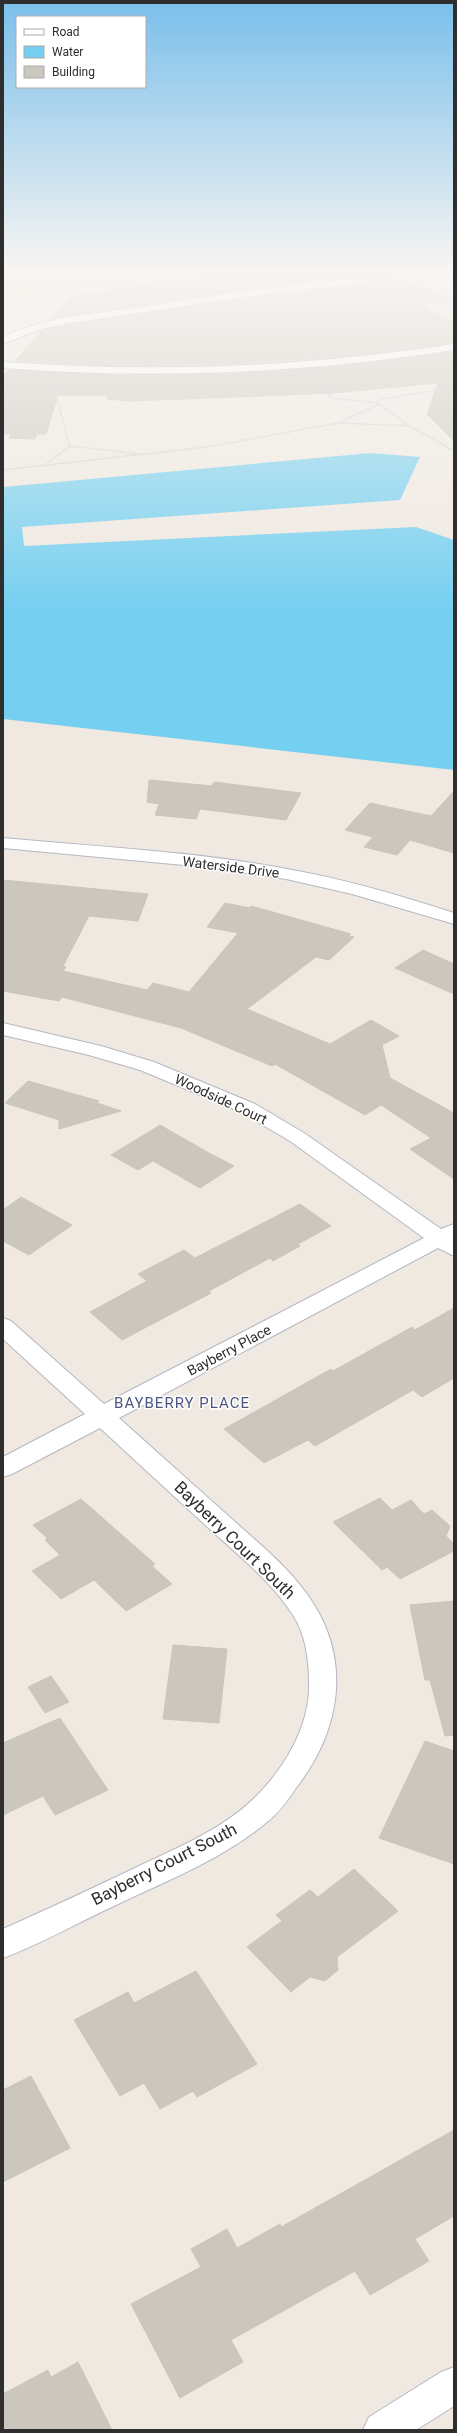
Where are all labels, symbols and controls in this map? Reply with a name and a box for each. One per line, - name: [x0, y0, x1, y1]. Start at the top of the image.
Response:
- legend: [16, 16, 146, 88]
- text: Road: [52, 25, 80, 39]
- text: Water: [52, 45, 83, 59]
- text: Building: [52, 65, 95, 79]
- street label: Waterside Drive: [182, 853, 280, 881]
- street label: Woodside Court: [172, 1071, 270, 1128]
- street label: Bayberry Place: [184, 1321, 274, 1379]
- district label: BAYBERRY PLACE: [114, 1394, 250, 1412]
- street label: Bayberry Court South: [170, 1477, 300, 1603]
- street label: Bayberry Court South: [88, 1819, 240, 1909]

